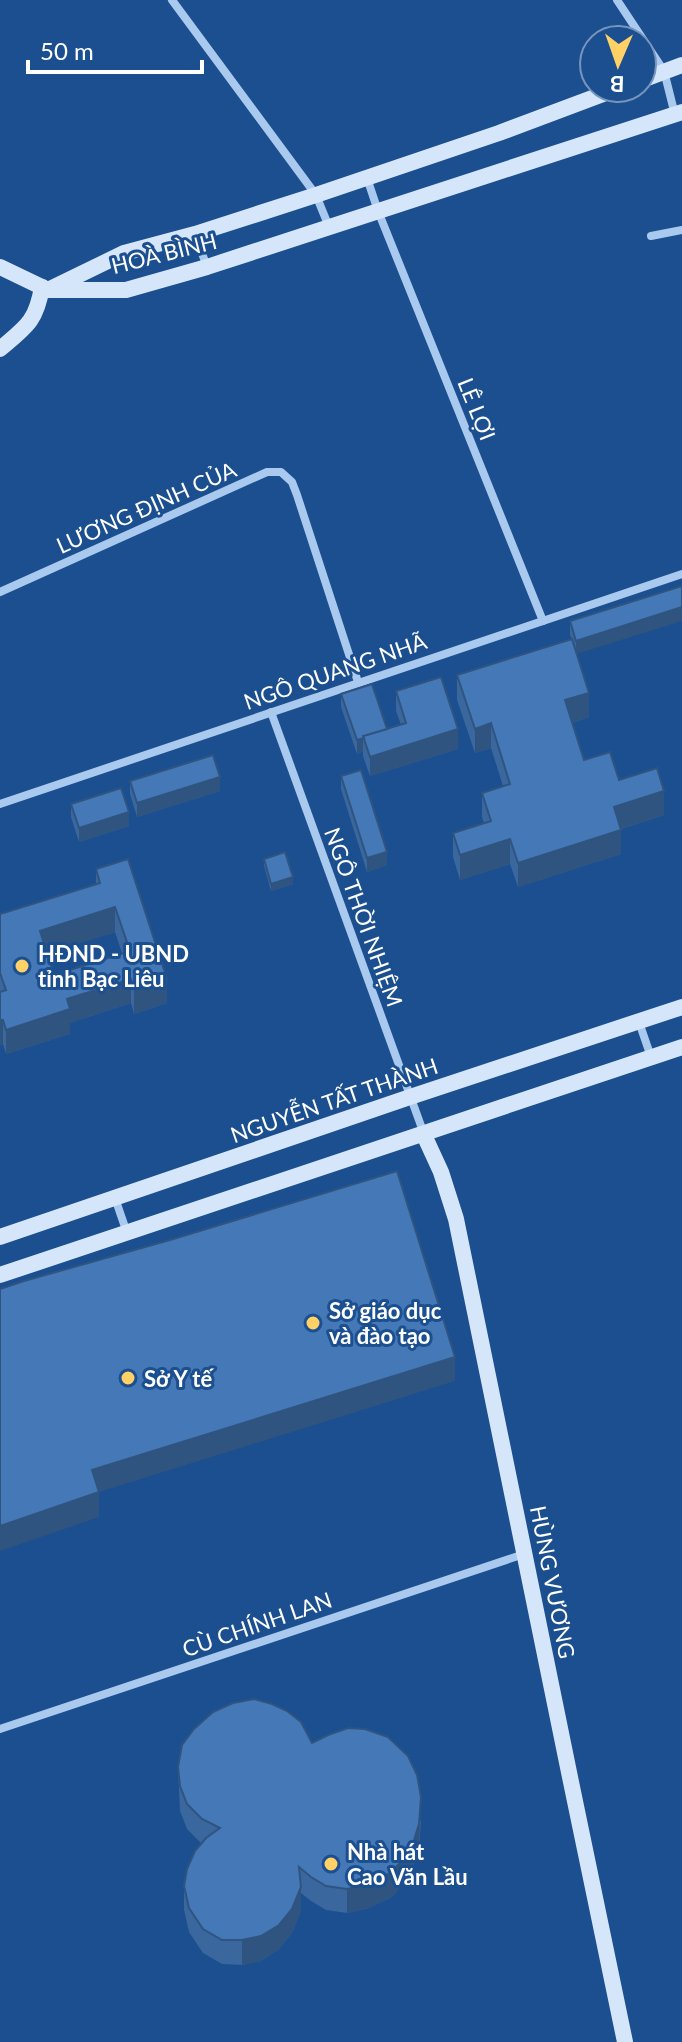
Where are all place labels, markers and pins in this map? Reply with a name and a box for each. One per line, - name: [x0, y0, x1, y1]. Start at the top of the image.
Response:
- place label: HĐND - UBND tỉnh Bạc Liêu: [38, 940, 189, 992]
- marker: HĐND - UBND tỉnh Bạc Liêu: [13, 957, 31, 975]
- place label: Sở giáo dục và đào tạo: [329, 1297, 442, 1349]
- marker: Sở giáo dục và đào tạo: [304, 1314, 322, 1332]
- place label: Sở Y tế: [144, 1365, 214, 1392]
- marker: Sở Y tế: [119, 1369, 137, 1387]
- place label: Nhà hát Cao Văn Lầu: [347, 1838, 468, 1890]
- marker: Nhà hát Cao Văn Lầu: [322, 1855, 340, 1873]

